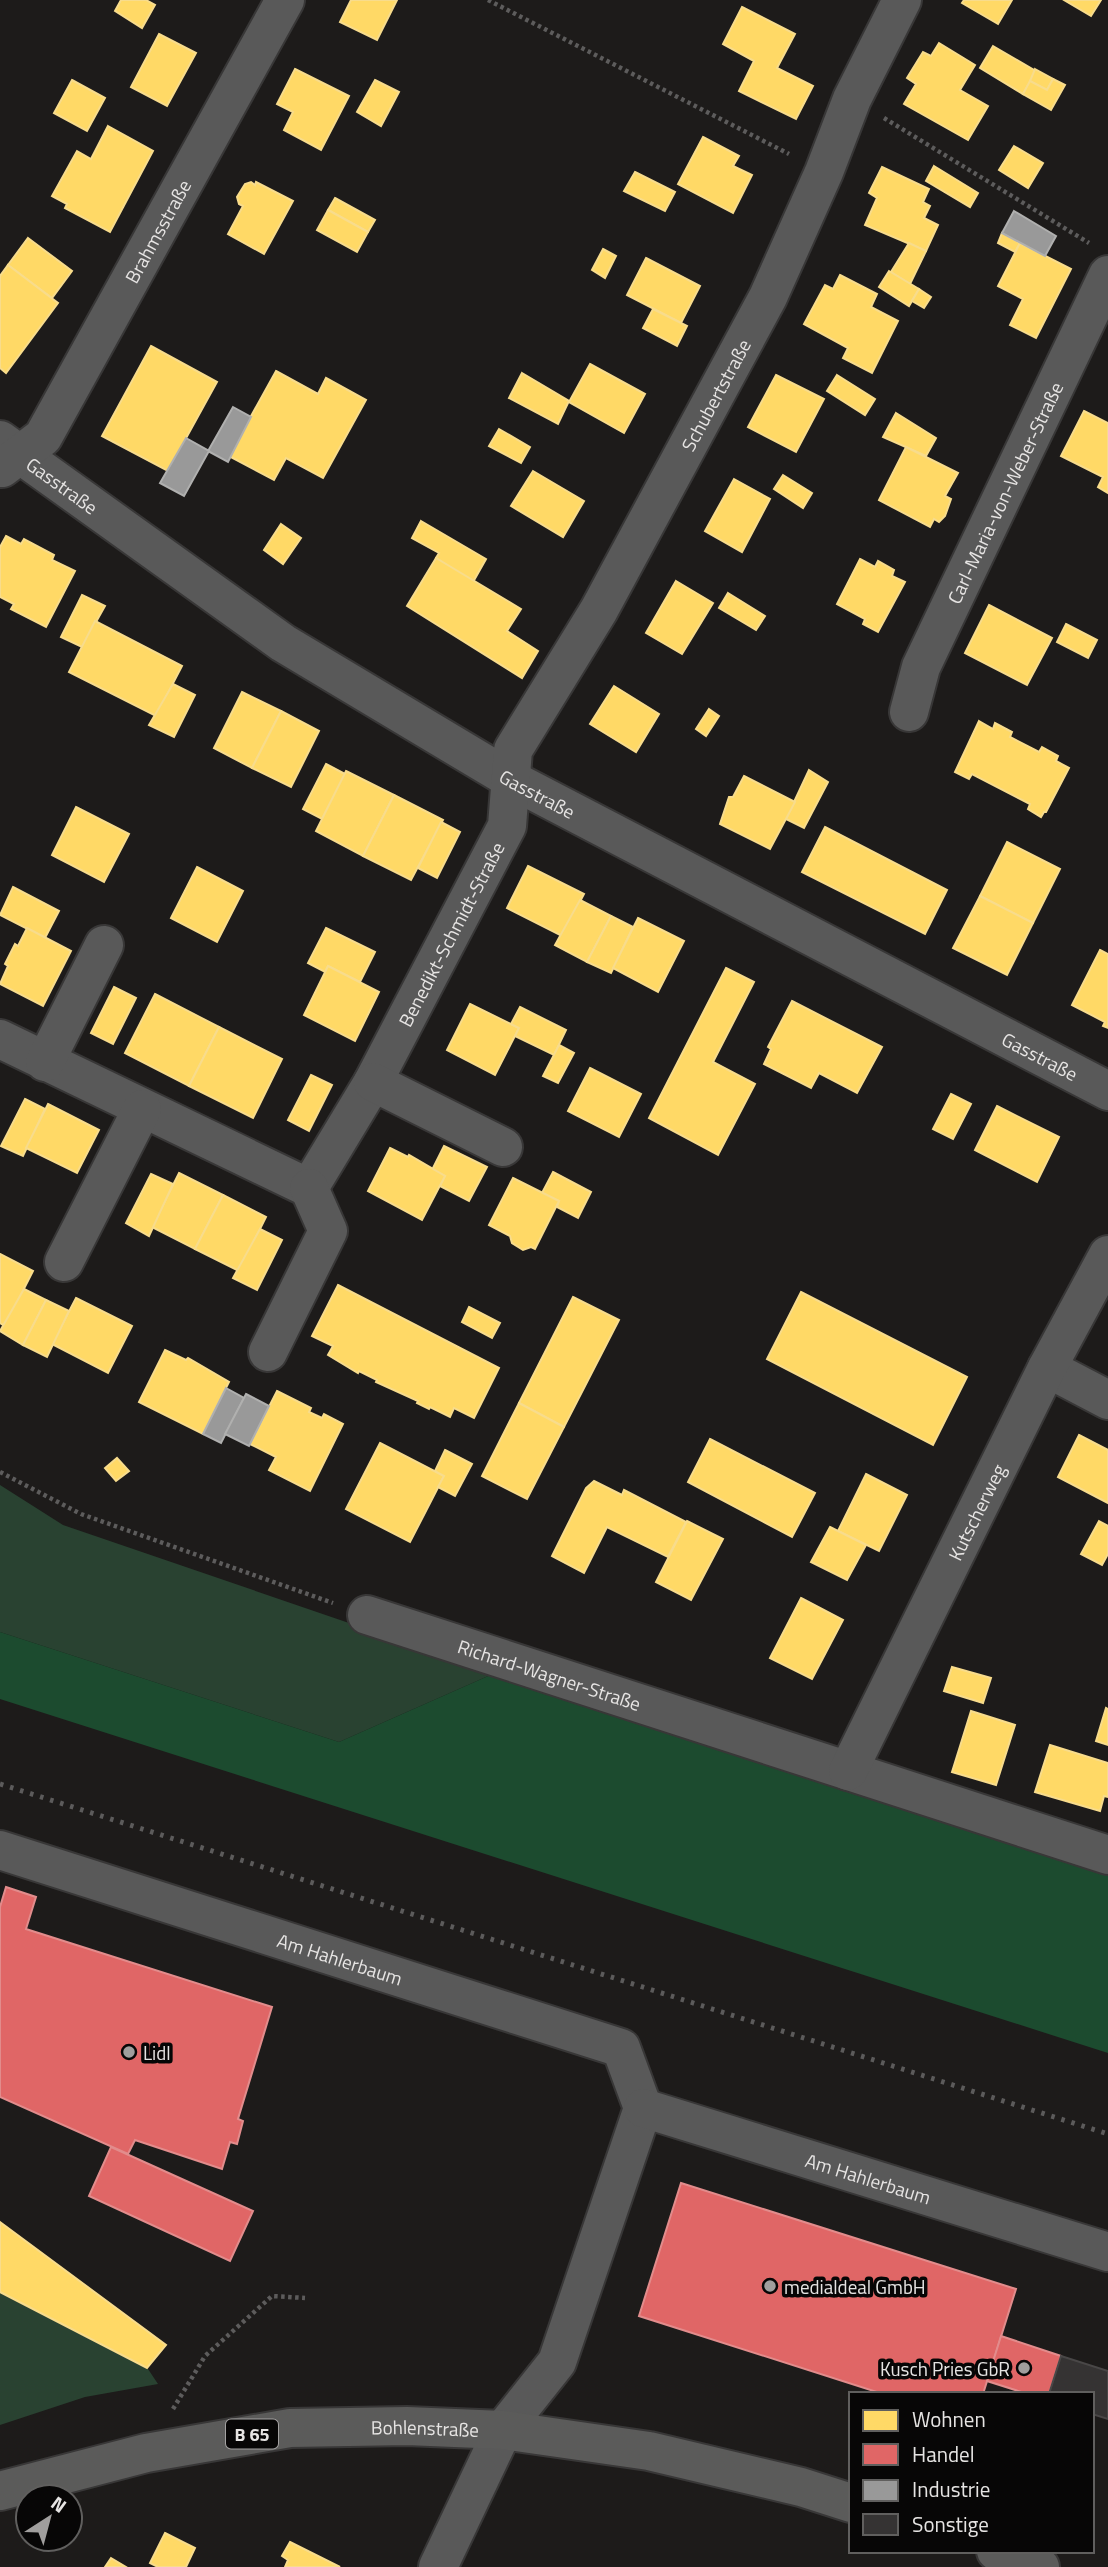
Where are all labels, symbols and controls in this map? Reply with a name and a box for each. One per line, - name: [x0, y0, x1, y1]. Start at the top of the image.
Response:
- street label: Brahmsstraße: [117, 174, 198, 288]
- street label: Schubertstraße: [673, 333, 757, 456]
- street label: Carl-Maria-von-Weber-Straße: [939, 377, 1070, 608]
- street label: Gasstraße: [21, 449, 104, 521]
- street label: Gasstraße: [494, 761, 581, 825]
- street label: Benedikt-Schmidt-Straße: [390, 836, 511, 1031]
- street label: Gasstraße: [997, 1024, 1083, 1088]
- street label: Kutscherweg: [940, 1458, 1012, 1565]
- street label: Richard-Wagner-Straße: [454, 1631, 645, 1717]
- street label: Am Hahlerbaum: [274, 1925, 406, 1992]
- place label: Lidl: [143, 2038, 171, 2067]
- marker: Lidl: [121, 2044, 137, 2060]
- street label: Am Hahlerbaum: [802, 2145, 935, 2211]
- place label: medialdeal GmbH: [784, 2272, 926, 2301]
- marker: medialdeal GmbH: [762, 2278, 778, 2294]
- place label: Kusch Pries GbR: [880, 2354, 1010, 2383]
- marker: Kusch Pries GbR: [1016, 2360, 1032, 2376]
- legend: [849, 2392, 1094, 2553]
- text: Wohnen: [912, 2403, 986, 2435]
- street label: Bohlenstraße: [371, 2411, 480, 2443]
- road number: B 65: [226, 2420, 278, 2448]
- text: Handel: [912, 2438, 975, 2470]
- text: Industrie: [912, 2473, 990, 2505]
- north arrow: [14, 2483, 84, 2553]
- text: N: [45, 2488, 73, 2519]
- text: Sonstige: [912, 2508, 989, 2540]

